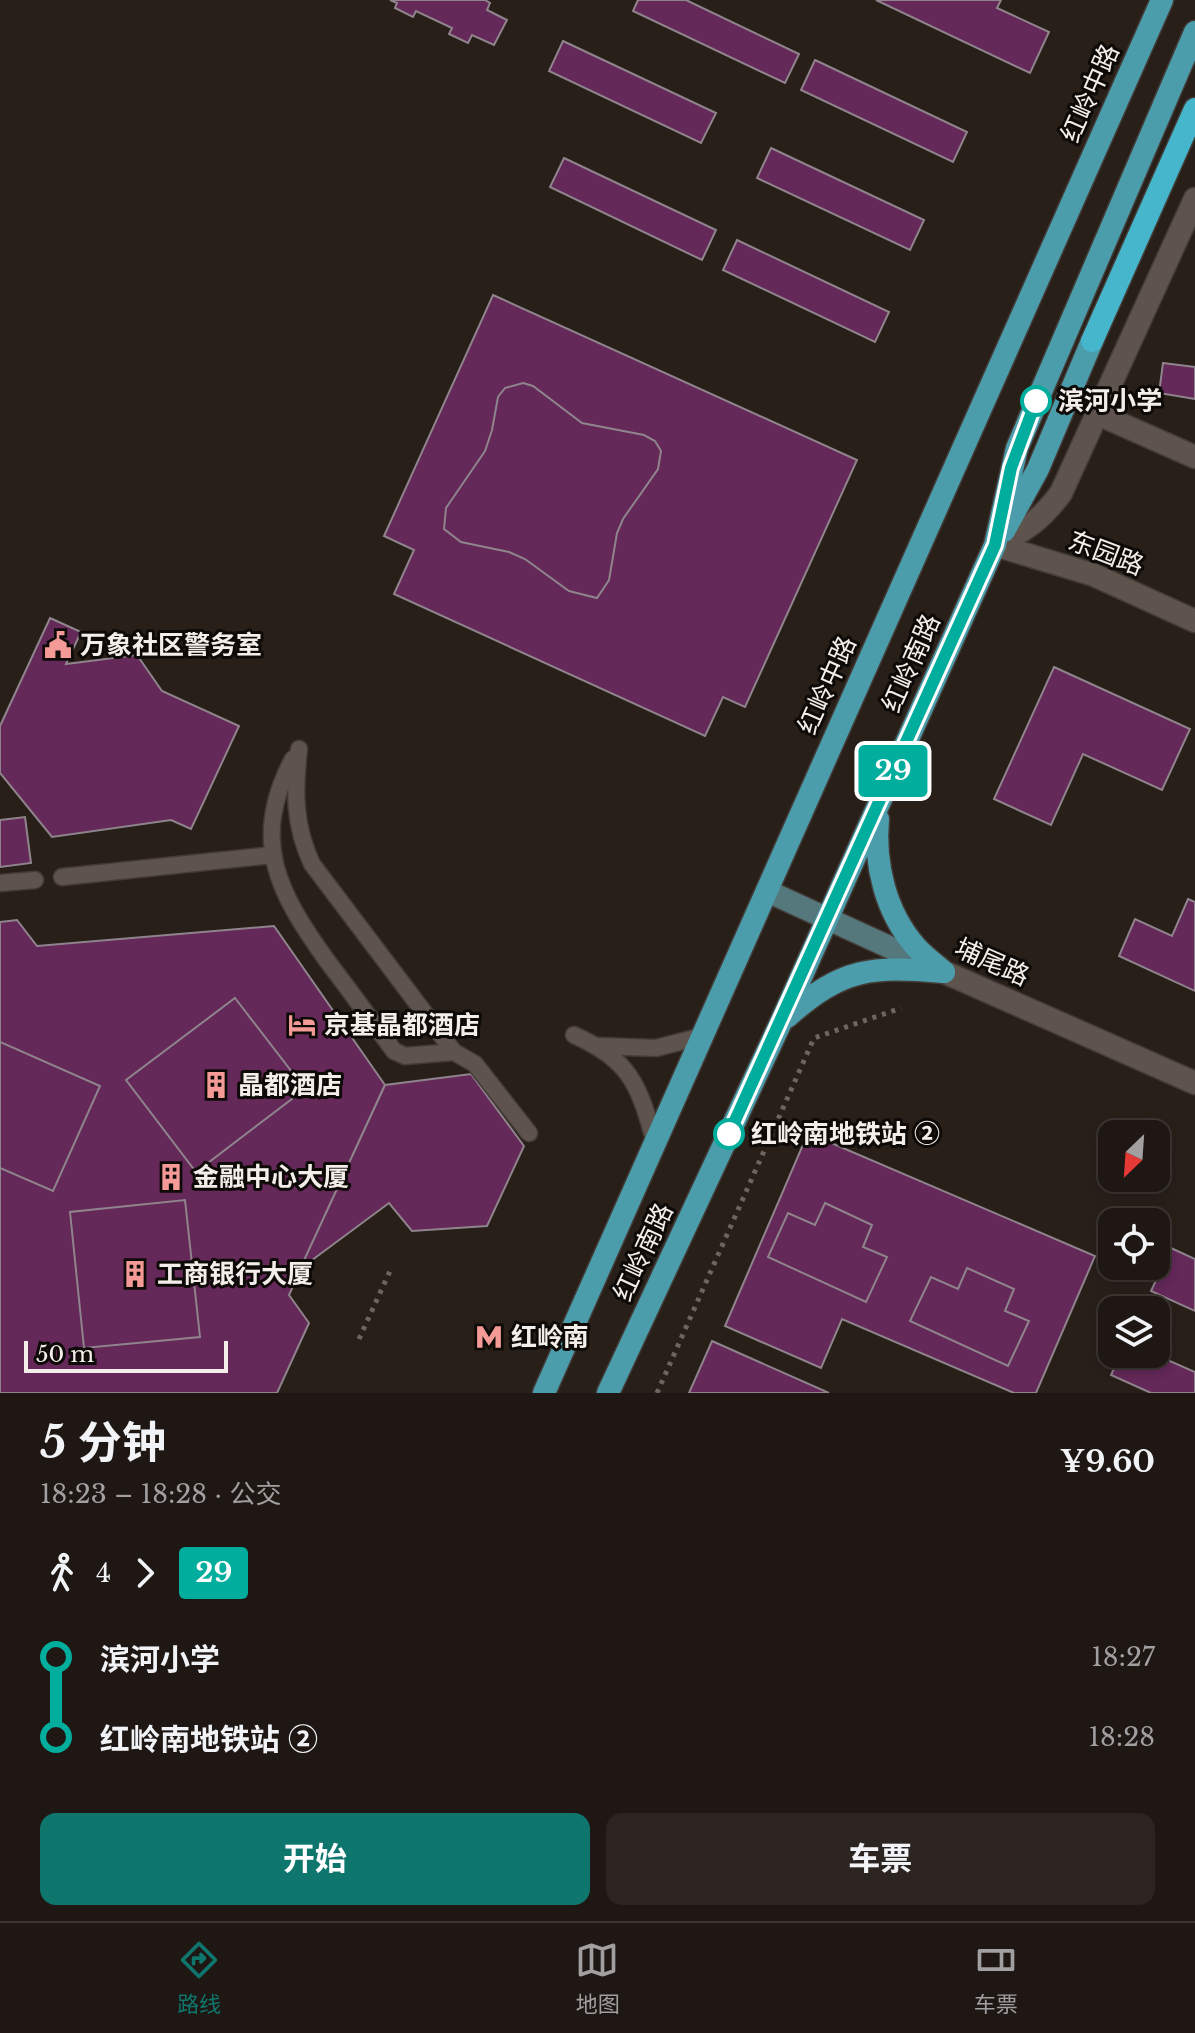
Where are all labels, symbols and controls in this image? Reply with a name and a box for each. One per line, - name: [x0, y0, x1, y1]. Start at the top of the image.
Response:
- street label: 红岭中路: [1054, 39, 1126, 147]
- place label: 滨河小学: [1058, 385, 1162, 417]
- marker: 滨河小学: [1021, 386, 1051, 416]
- street label: 东园路: [1064, 524, 1148, 582]
- street label: 红岭南路: [875, 609, 947, 717]
- place label: 万象社区警务室: [80, 629, 262, 661]
- public building icon: 万象社区警务室: [43, 630, 73, 660]
- street label: 红岭中路: [791, 631, 863, 739]
- line badge: 29: [857, 745, 929, 797]
- text: 29: [874, 753, 912, 788]
- street label: 埔尾路: [950, 932, 1034, 992]
- place label: 京基晶都酒店: [324, 1009, 480, 1041]
- hotel icon: 京基晶都酒店: [287, 1010, 317, 1040]
- place label: 晶都酒店: [238, 1069, 342, 1101]
- building icon: 晶都酒店: [201, 1070, 231, 1100]
- place label: 红岭南地铁站 ②: [751, 1118, 940, 1150]
- marker: 红岭南地铁站 ②: [714, 1119, 744, 1149]
- north arrow: [1098, 1120, 1170, 1192]
- map controls: [1098, 1120, 1170, 1368]
- place label: 金融中心大厦: [193, 1161, 349, 1193]
- building icon: 金融中心大厦: [156, 1162, 186, 1192]
- street label: 红岭南路: [607, 1198, 679, 1306]
- button: locate: [1098, 1208, 1170, 1280]
- place label: 工商银行大厦: [157, 1258, 313, 1290]
- building icon: 工商银行大厦: [120, 1259, 150, 1289]
- button: layers: [1098, 1296, 1170, 1368]
- place label: 红岭南: [511, 1321, 589, 1353]
- metro station icon: 红岭南: [474, 1322, 504, 1352]
- scale bar: [24, 1337, 228, 1373]
- text: 50 m: [36, 1341, 94, 1368]
- text: 5 分钟: [40, 1415, 166, 1470]
- text: ¥9.60: [1060, 1443, 1155, 1480]
- text: 18:23 – 18:28 · 公交: [40, 1478, 281, 1510]
- icon: walk: [40, 1551, 84, 1595]
- icon: forward: [123, 1551, 167, 1595]
- text: 29: [195, 1555, 232, 1590]
- text: 4: [96, 1557, 111, 1589]
- text: 滨河小学: [100, 1641, 220, 1678]
- text: 18:27: [1091, 1641, 1155, 1673]
- text: 红岭南地铁站 ②: [100, 1721, 318, 1758]
- text: 18:28: [1088, 1721, 1155, 1753]
- button: 开始: [40, 1813, 590, 1905]
- button: 车票: [606, 1813, 1155, 1905]
- tab: 路线: [177, 1938, 221, 2018]
- tab: 地图: [575, 1938, 620, 2018]
- tab: 车票: [974, 1938, 1018, 2018]

